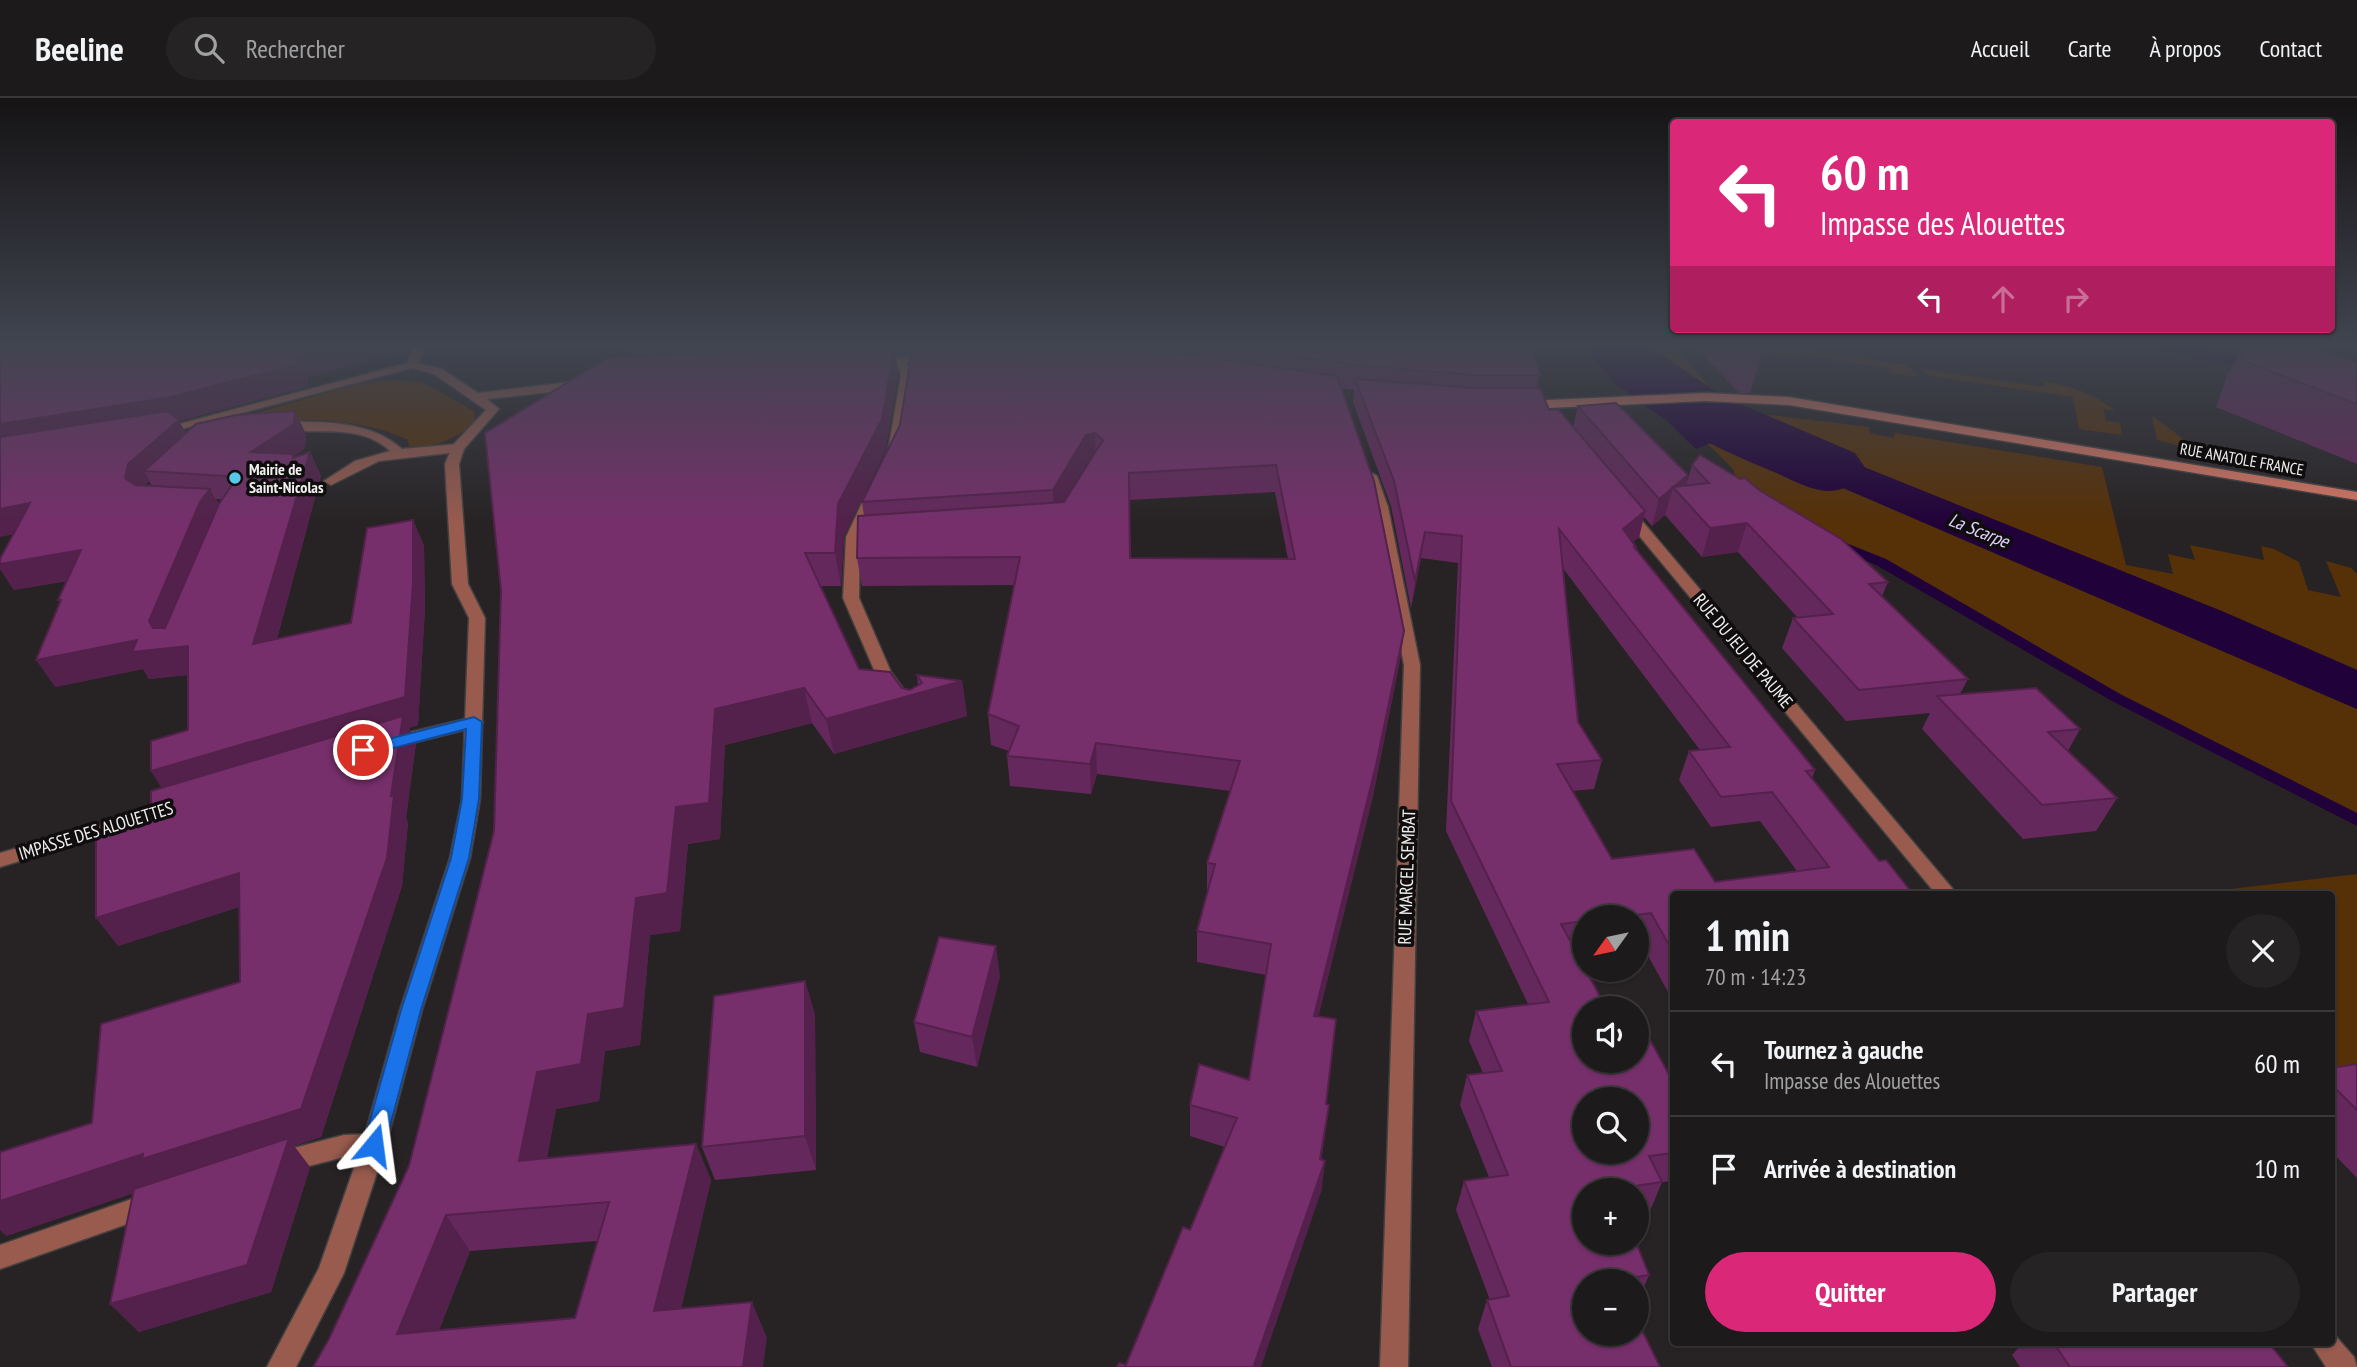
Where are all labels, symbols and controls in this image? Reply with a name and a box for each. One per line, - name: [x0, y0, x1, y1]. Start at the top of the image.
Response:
- search box: [166, 17, 656, 80]
- text: Beeline: [35, 27, 124, 70]
- icon: search: [190, 29, 228, 67]
- text: Rechercher: [246, 32, 345, 65]
- text: Accueil: [1971, 33, 2030, 64]
- text: Carte: [2068, 33, 2111, 64]
- text: À propos: [2149, 33, 2221, 64]
- text: Contact: [2259, 33, 2322, 64]
- text: 60 m: [1820, 140, 1909, 204]
- icon: left: [1705, 147, 1796, 238]
- text: Impasse des Alouettes: [1820, 202, 2065, 244]
- icon: left: [1911, 280, 1949, 318]
- icon: ahead: [1984, 280, 2022, 318]
- icon: right: [2057, 280, 2095, 318]
- street label: RUE ANATOLE FRANCE: [2179, 438, 2306, 480]
- place label: Mairie de Saint-Nicolas: [249, 459, 324, 497]
- marker: Mairie de Saint-Nicolas: [227, 470, 243, 486]
- water label: La Scarpe: [1945, 507, 2014, 553]
- street label: RUE DU JEU DE PAUME: [1689, 589, 1798, 713]
- pin: [333, 720, 393, 780]
- icon: arrive: [344, 731, 382, 769]
- street label: IMPASSE DES ALOUETTES: [16, 796, 176, 865]
- street label: RUE MARCEL SEMBAT: [1393, 809, 1420, 945]
- north arrow: [1572, 905, 1648, 982]
- map controls: [1572, 905, 1649, 1346]
- text: 1 min: [1705, 908, 1790, 963]
- button: close: [2226, 914, 2300, 988]
- text: 70 m · 14:23: [1705, 962, 1806, 991]
- button: sound: [1572, 996, 1649, 1073]
- text: Tournez à gauche: [1764, 1033, 1924, 1066]
- icon: left: [1705, 1045, 1743, 1083]
- text: 60 m: [2254, 1047, 2300, 1080]
- text: Impasse des Alouettes: [1764, 1066, 1940, 1095]
- button: search: [1572, 1087, 1649, 1164]
- position arrow: [337, 1108, 411, 1182]
- icon: arrive: [1705, 1150, 1743, 1188]
- text: Arrivée à destination: [1764, 1152, 1956, 1185]
- text: 10 m: [2254, 1152, 2300, 1185]
- button: +: [1572, 1178, 1649, 1255]
- button: Quitter: [1705, 1252, 1996, 1332]
- button: Partager: [2010, 1252, 2300, 1332]
- button: −: [1572, 1269, 1649, 1346]

